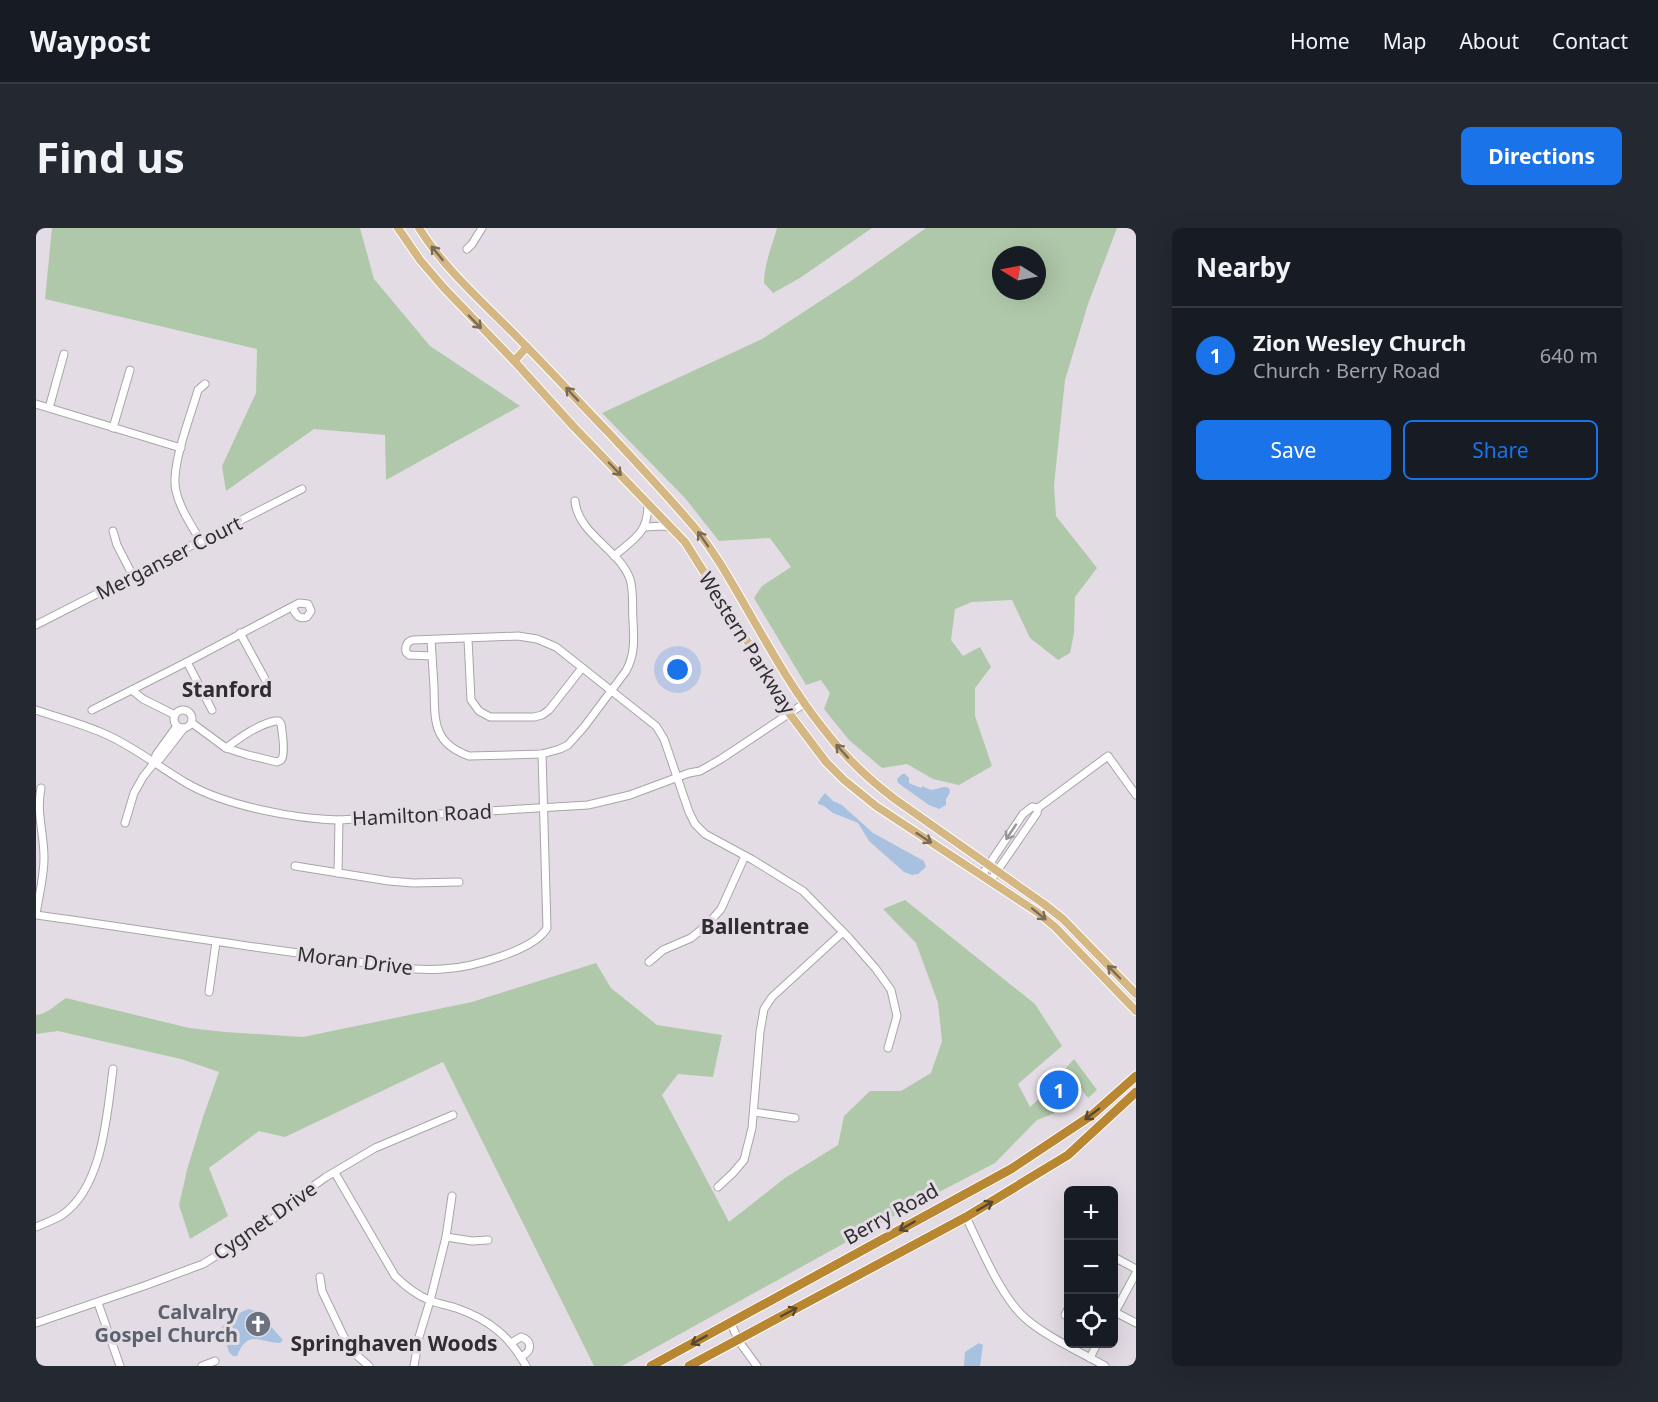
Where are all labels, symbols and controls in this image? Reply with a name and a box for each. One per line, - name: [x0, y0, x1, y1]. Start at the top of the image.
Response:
- text: Waypost: [30, 22, 151, 60]
- text: Home: [1290, 27, 1350, 55]
- text: Map: [1383, 27, 1426, 55]
- text: About: [1459, 27, 1519, 55]
- text: Contact: [1552, 27, 1628, 55]
- button: Directions: [1461, 127, 1622, 185]
- text: Find us: [36, 128, 185, 185]
- one-way arrow: [431, 245, 444, 261]
- north arrow: [992, 246, 1046, 300]
- text: Nearby: [1196, 249, 1291, 285]
- one-way arrow: [468, 314, 482, 329]
- text: Zion Wesley Church: [1253, 327, 1466, 357]
- text: 1: [1210, 342, 1221, 369]
- text: 640 m: [1540, 342, 1598, 369]
- text: Church · Berry Road: [1253, 357, 1440, 384]
- one-way arrow: [564, 387, 579, 402]
- button: Save: [1196, 420, 1391, 480]
- button: Share: [1403, 420, 1598, 480]
- one-way arrow: [608, 462, 623, 477]
- street label: Merganser Court: [91, 509, 246, 606]
- one-way arrow: [697, 531, 709, 547]
- street label: Western Parkway: [693, 567, 802, 720]
- your location: [663, 655, 692, 684]
- district label: Stanford: [182, 675, 272, 703]
- one-way arrow: [835, 744, 849, 759]
- street label: Hamilton Road: [351, 797, 493, 832]
- one-way arrow: [1004, 823, 1016, 840]
- one-way arrow: [916, 832, 932, 844]
- one-way arrow: [1031, 907, 1047, 920]
- district label: Ballentrae: [701, 912, 809, 940]
- street label: Moran Drive: [296, 940, 414, 981]
- one-way arrow: [1107, 965, 1122, 980]
- pin: 1: [1040, 1068, 1078, 1112]
- one-way arrow: [1084, 1108, 1100, 1120]
- street label: Cygnet Drive: [208, 1175, 322, 1266]
- street label: Berry Road: [839, 1176, 943, 1251]
- map controls: [1064, 1186, 1118, 1348]
- button: +: [1064, 1186, 1118, 1240]
- one-way arrow: [976, 1200, 993, 1212]
- one-way arrow: [899, 1220, 916, 1232]
- button: −: [1064, 1240, 1118, 1294]
- button: locate: [1064, 1294, 1118, 1348]
- place label: Calvalry Gospel Church: [95, 1298, 239, 1348]
- one-way arrow: [780, 1306, 797, 1318]
- church icon: Calvalry Gospel Church: [243, 1309, 273, 1339]
- district label: Springhaven Woods: [290, 1329, 498, 1357]
- one-way arrow: [691, 1334, 708, 1346]

